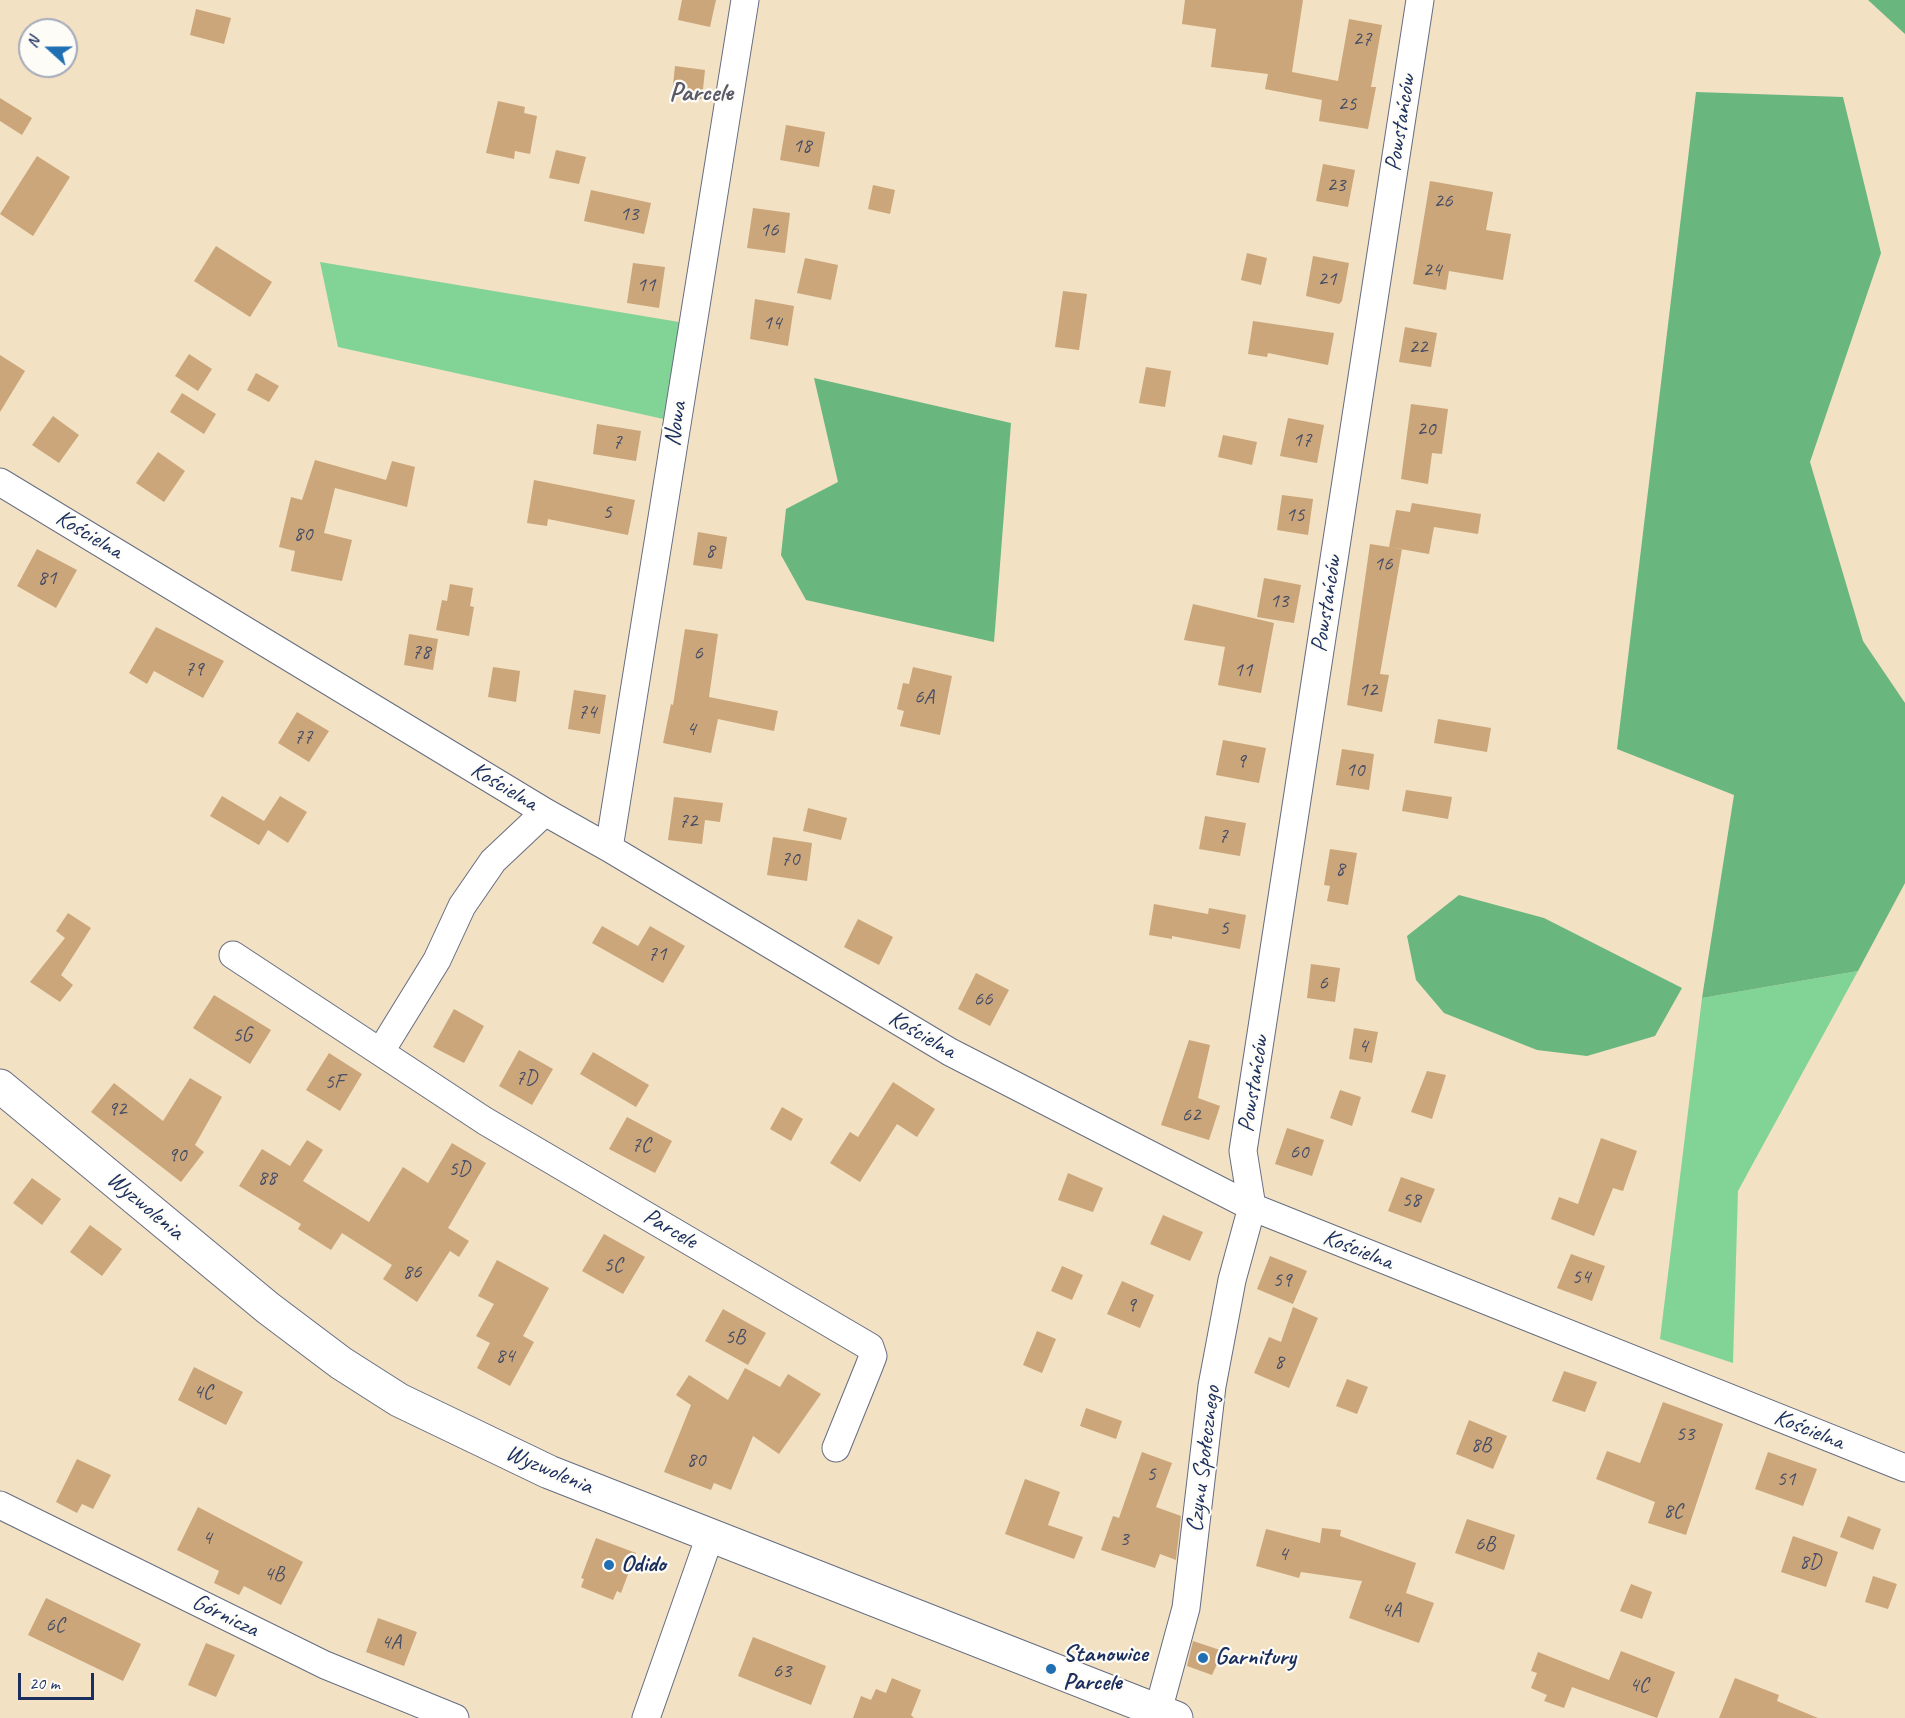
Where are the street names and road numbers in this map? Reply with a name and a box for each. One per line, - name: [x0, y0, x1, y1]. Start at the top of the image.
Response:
- street label: Powstańców: [1379, 73, 1423, 173]
- street label: Nowa: [658, 400, 694, 448]
- street label: Kościelna: [50, 504, 128, 566]
- street label: Powstańców: [1305, 554, 1349, 654]
- street label: Kościelna: [465, 756, 543, 818]
- street label: Kościelna: [883, 1004, 961, 1066]
- street label: Powstańców: [1232, 1034, 1276, 1134]
- street label: Wyzwolenia: [100, 1165, 190, 1247]
- street label: Parcele: [638, 1202, 702, 1256]
- street label: Kościelna: [1319, 1223, 1397, 1277]
- street label: Czynu Społecznego: [1181, 1384, 1227, 1534]
- street label: Kościelna: [1770, 1403, 1848, 1457]
- street label: Wyzwolenia: [501, 1439, 597, 1501]
- street label: Górnicza: [187, 1588, 263, 1644]

